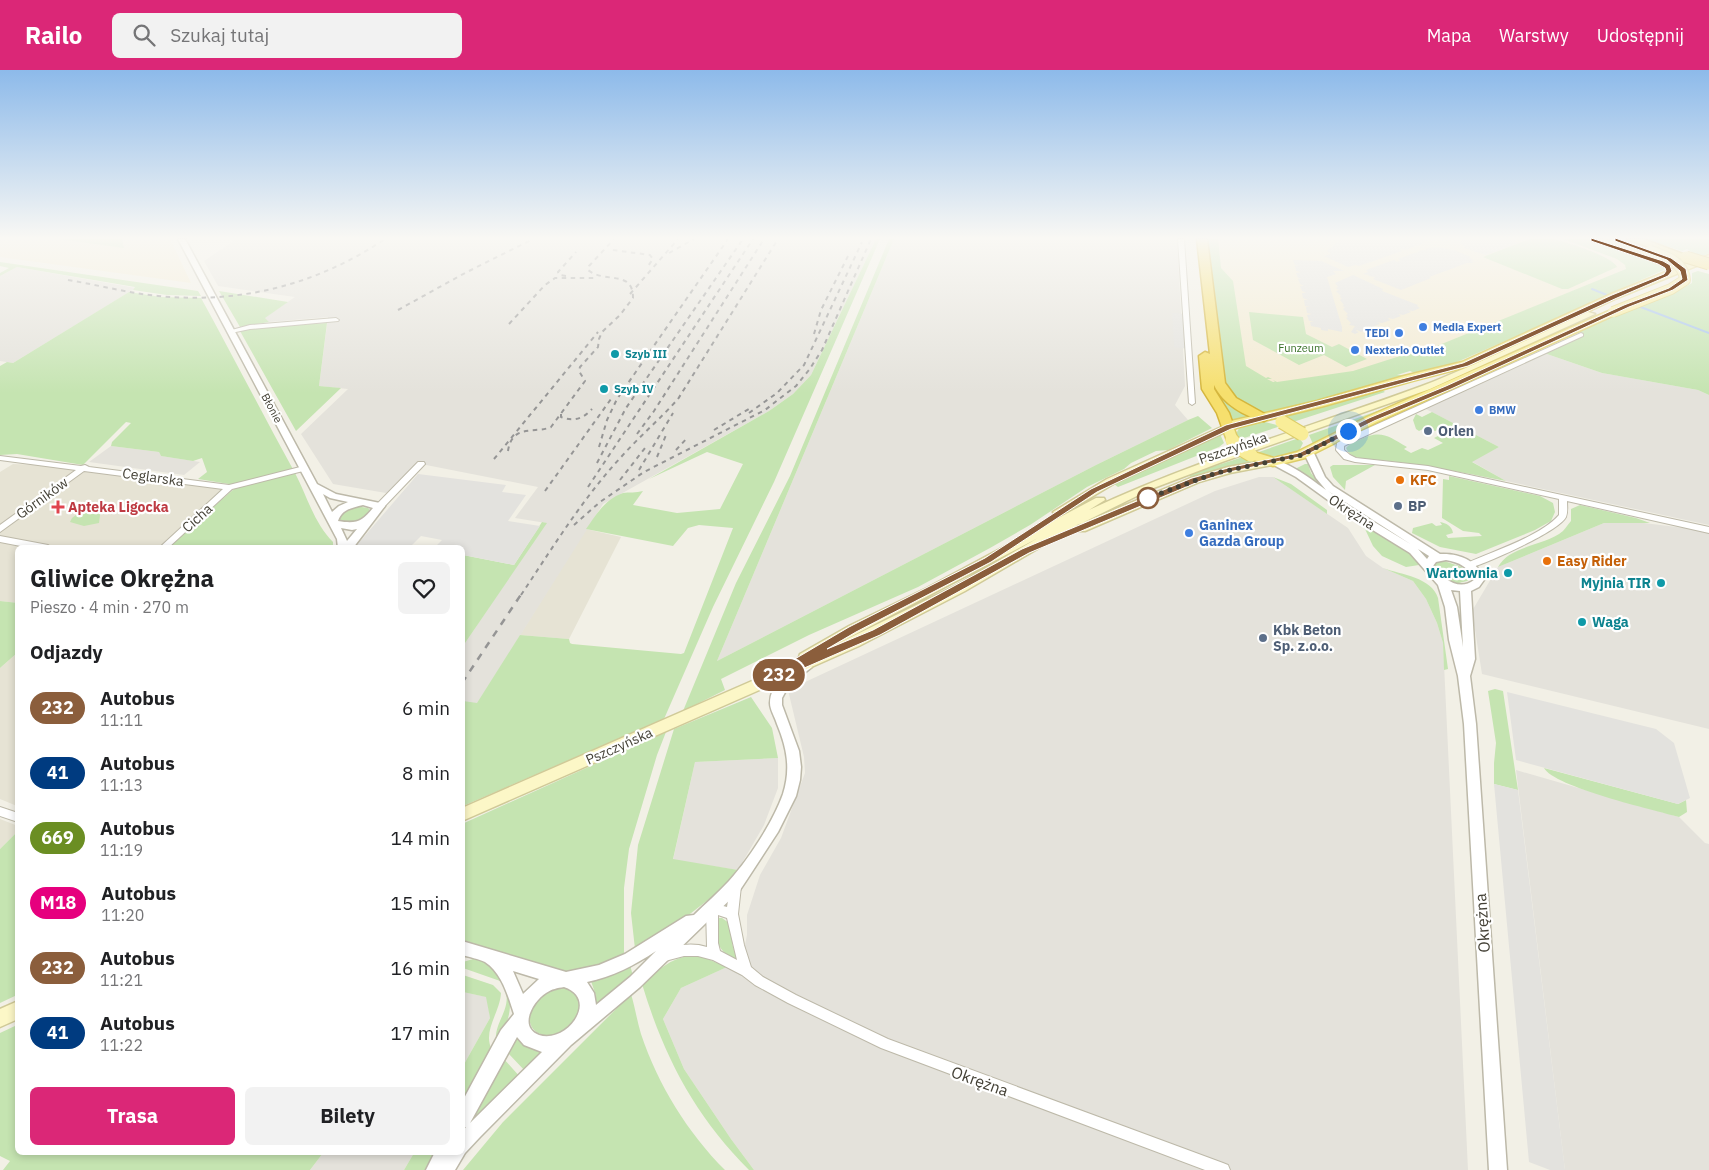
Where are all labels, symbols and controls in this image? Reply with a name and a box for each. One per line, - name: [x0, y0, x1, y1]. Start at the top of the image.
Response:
- search box: [112, 13, 462, 58]
- text: Railo: [25, 19, 82, 51]
- icon: search: [130, 21, 158, 49]
- text: Szukaj tutaj: [170, 23, 269, 47]
- text: Mapa: [1427, 24, 1471, 47]
- text: Warstwy: [1499, 24, 1569, 47]
- text: Udostępnij: [1597, 24, 1684, 47]
- place label: Media Expert: [1433, 320, 1501, 334]
- marker: Media Expert: [1417, 321, 1429, 333]
- place label: TEDi: [1365, 326, 1389, 340]
- marker: TEDi: [1393, 327, 1405, 339]
- park label: Funzeum: [1278, 341, 1324, 355]
- place label: Nexterio Outlet: [1365, 343, 1444, 357]
- marker: Nexterio Outlet: [1349, 344, 1361, 356]
- place label: Szyb III: [625, 347, 667, 361]
- marker: Szyb III: [609, 348, 621, 360]
- place label: Szyb IV: [614, 382, 654, 396]
- marker: Szyb IV: [598, 383, 610, 395]
- street label: Błonie: [258, 391, 286, 425]
- place label: BMW: [1489, 403, 1516, 417]
- marker: BMW: [1473, 404, 1485, 416]
- your location: [1336, 419, 1361, 444]
- place label: Orlen: [1438, 422, 1474, 440]
- marker: Orlen: [1422, 425, 1434, 437]
- street label: Pszczyńska: [1196, 428, 1270, 468]
- street label: Ceglarska: [121, 464, 185, 490]
- place label: KFC: [1410, 471, 1437, 489]
- street label: Górników: [13, 473, 72, 523]
- marker: KFC: [1394, 474, 1406, 486]
- unlabelled marker: [1137, 487, 1159, 509]
- street label: Okrężna: [1325, 490, 1379, 534]
- place label: BP: [1408, 497, 1427, 515]
- place label: Apteka Ligocka: [68, 498, 169, 516]
- street label: Cicha: [178, 499, 216, 536]
- marker: BP: [1392, 500, 1404, 512]
- marker: Apteka Ligocka: [52, 501, 64, 513]
- place label: Ganinex Gazda Group: [1199, 516, 1284, 550]
- marker: Ganinex Gazda Group: [1183, 527, 1195, 539]
- place label: Easy Rider: [1557, 552, 1627, 570]
- marker: Easy Rider: [1541, 555, 1553, 567]
- text: Gliwice Okrężna: [30, 562, 214, 594]
- button: heart: [398, 562, 450, 614]
- place label: Wartownia: [1426, 564, 1498, 582]
- marker: Wartownia: [1502, 567, 1514, 579]
- place label: Myjnia TIR: [1581, 574, 1651, 592]
- marker: Myjnia TIR: [1655, 577, 1667, 589]
- text: Pieszo · 4 min · 270 m: [30, 597, 189, 617]
- place label: Waga: [1592, 613, 1629, 631]
- marker: Waga: [1576, 616, 1588, 628]
- place label: Kbk Beton Sp. z.o.o.: [1273, 621, 1341, 655]
- marker: Kbk Beton Sp. z.o.o.: [1257, 632, 1269, 644]
- text: Odjazdy: [30, 640, 103, 664]
- line badge: 232: [750, 659, 808, 691]
- text: 232: [763, 663, 795, 686]
- text: Autobus: [100, 686, 175, 710]
- text: 232: [41, 696, 74, 719]
- text: 6 min: [402, 696, 450, 720]
- text: 11:11: [100, 710, 143, 730]
- street label: Pszczyńska: [583, 723, 656, 769]
- text: Autobus: [100, 751, 175, 775]
- text: 41: [47, 761, 68, 784]
- text: 8 min: [402, 761, 450, 785]
- text: 11:13: [100, 775, 143, 795]
- text: Autobus: [100, 816, 175, 840]
- text: 669: [41, 826, 74, 849]
- text: 14 min: [391, 826, 450, 850]
- text: 11:19: [100, 840, 143, 860]
- text: Autobus: [101, 881, 176, 905]
- text: M18: [40, 891, 76, 914]
- text: 15 min: [391, 891, 450, 915]
- street label: Okrężna: [1470, 892, 1494, 953]
- text: 11:20: [101, 905, 144, 925]
- text: Autobus: [100, 946, 175, 970]
- text: 232: [41, 956, 74, 979]
- text: 16 min: [391, 956, 450, 980]
- text: 11:21: [100, 970, 143, 990]
- text: Autobus: [100, 1011, 175, 1035]
- text: 41: [47, 1021, 68, 1044]
- text: 17 min: [391, 1021, 450, 1045]
- text: 11:22: [100, 1035, 143, 1055]
- street label: Okrężna: [949, 1061, 1012, 1101]
- button: Trasa: [30, 1087, 235, 1145]
- button: Bilety: [245, 1087, 450, 1145]

